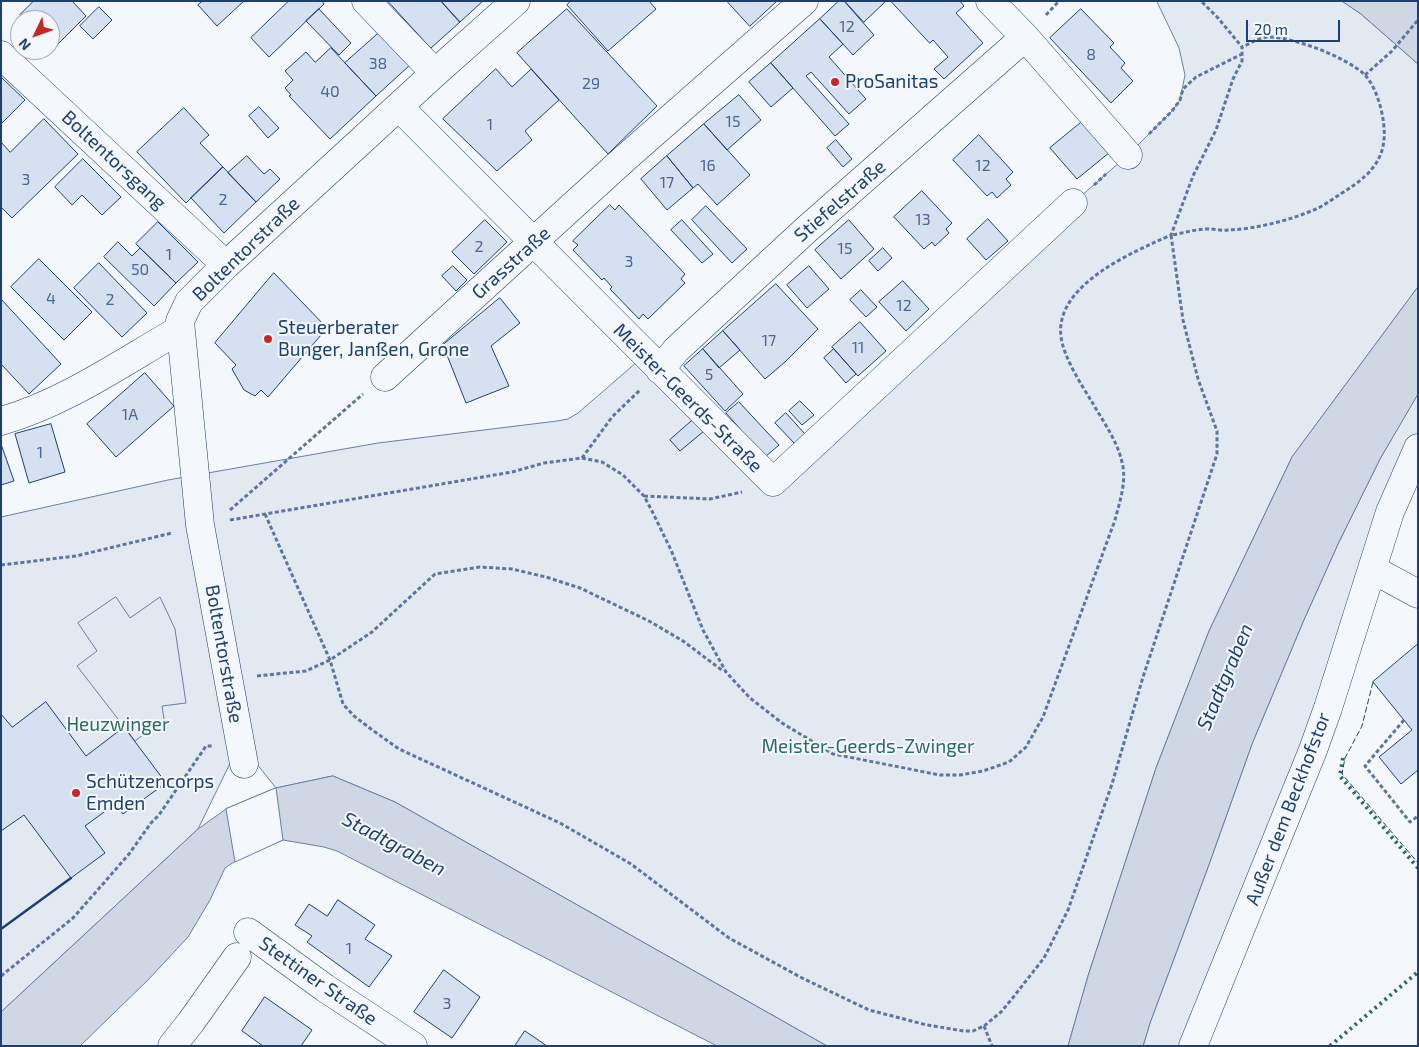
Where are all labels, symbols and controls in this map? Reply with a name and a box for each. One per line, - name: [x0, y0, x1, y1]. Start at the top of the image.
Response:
- north arrow: [10, 10, 60, 60]
- scale bar: [1249, 10, 1343, 42]
- house number: 12: [839, 17, 855, 37]
- text: 20 m: [1254, 20, 1288, 38]
- text: N: [15, 35, 34, 54]
- house number: 8: [1086, 45, 1096, 65]
- house number: 38: [369, 54, 387, 74]
- place label: ProSanitas: [845, 71, 938, 93]
- house number: 29: [582, 74, 600, 94]
- marker: ProSanitas: [829, 76, 841, 88]
- house number: 40: [320, 82, 340, 102]
- street label: Boltentorsgang: [57, 106, 171, 214]
- house number: 15: [726, 112, 740, 132]
- house number: 1: [487, 115, 493, 135]
- street label: Stiefelstraße: [790, 155, 890, 247]
- house number: 16: [700, 156, 716, 176]
- house number: 12: [975, 156, 991, 176]
- house number: 3: [22, 170, 30, 190]
- house number: 17: [660, 173, 674, 193]
- house number: 2: [219, 190, 227, 210]
- street label: Boltentorstraße: [188, 192, 304, 306]
- house number: 13: [915, 210, 931, 230]
- street label: Grasstraße: [467, 222, 555, 304]
- house number: 2: [475, 237, 483, 257]
- house number: 15: [838, 239, 852, 259]
- house number: 1: [166, 245, 172, 265]
- house number: 3: [625, 252, 633, 272]
- house number: 50: [131, 260, 149, 280]
- house number: 4: [46, 289, 56, 309]
- house number: 2: [106, 290, 114, 310]
- house number: 12: [896, 296, 912, 316]
- place label: Steuerberater Bunger, Janßen, Grone: [278, 317, 469, 361]
- street label: Meister-Geerds-Straße: [609, 319, 767, 477]
- house number: 17: [762, 331, 776, 351]
- marker: Steuerberater Bunger, Janßen, Grone: [262, 333, 274, 345]
- house number: 11: [852, 338, 864, 358]
- house number: 5: [705, 365, 713, 385]
- house number: 1A: [122, 405, 138, 425]
- house number: 1: [37, 443, 43, 463]
- street label: Boltentorstraße: [201, 583, 247, 725]
- water label: Stadtgraben: [1192, 620, 1258, 734]
- street label: Außer dem Beckhofstor: [1241, 709, 1335, 909]
- park label: Heuzwinger: [66, 714, 170, 736]
- park label: Meister-Geerds-Zwinger: [761, 736, 975, 758]
- place label: Schützencorps Emden: [86, 771, 214, 815]
- marker: Schützencorps Emden: [70, 787, 82, 799]
- water label: Stadtgraben: [338, 807, 450, 881]
- street label: Stettiner Straße: [254, 932, 382, 1030]
- house number: 1: [346, 939, 352, 959]
- house number: 3: [443, 994, 451, 1014]

